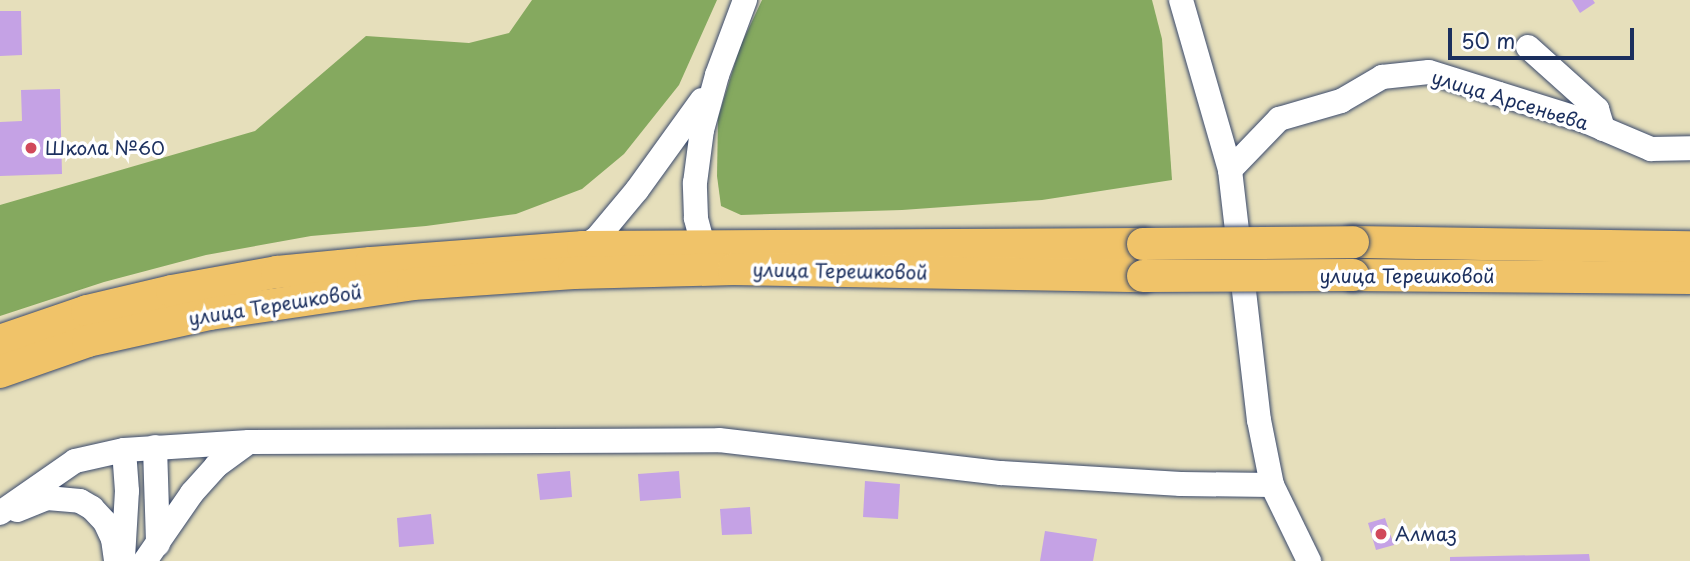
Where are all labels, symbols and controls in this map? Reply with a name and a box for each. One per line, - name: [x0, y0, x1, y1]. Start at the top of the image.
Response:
- scale bar: [1452, 14, 1638, 58]
- text: 50 m: [1461, 24, 1515, 56]
- street label: улица Арсеньева: [1428, 65, 1592, 135]
- place label: Школа №60: [45, 137, 166, 159]
- marker: Школа №60: [23, 140, 39, 156]
- street label: улица Терешковой: [752, 258, 928, 284]
- street label: улица Терешковой: [1319, 265, 1495, 287]
- street label: улица Терешковой: [186, 280, 364, 330]
- place label: Алмаз: [1395, 523, 1457, 545]
- marker: Алмаз: [1373, 526, 1389, 542]

